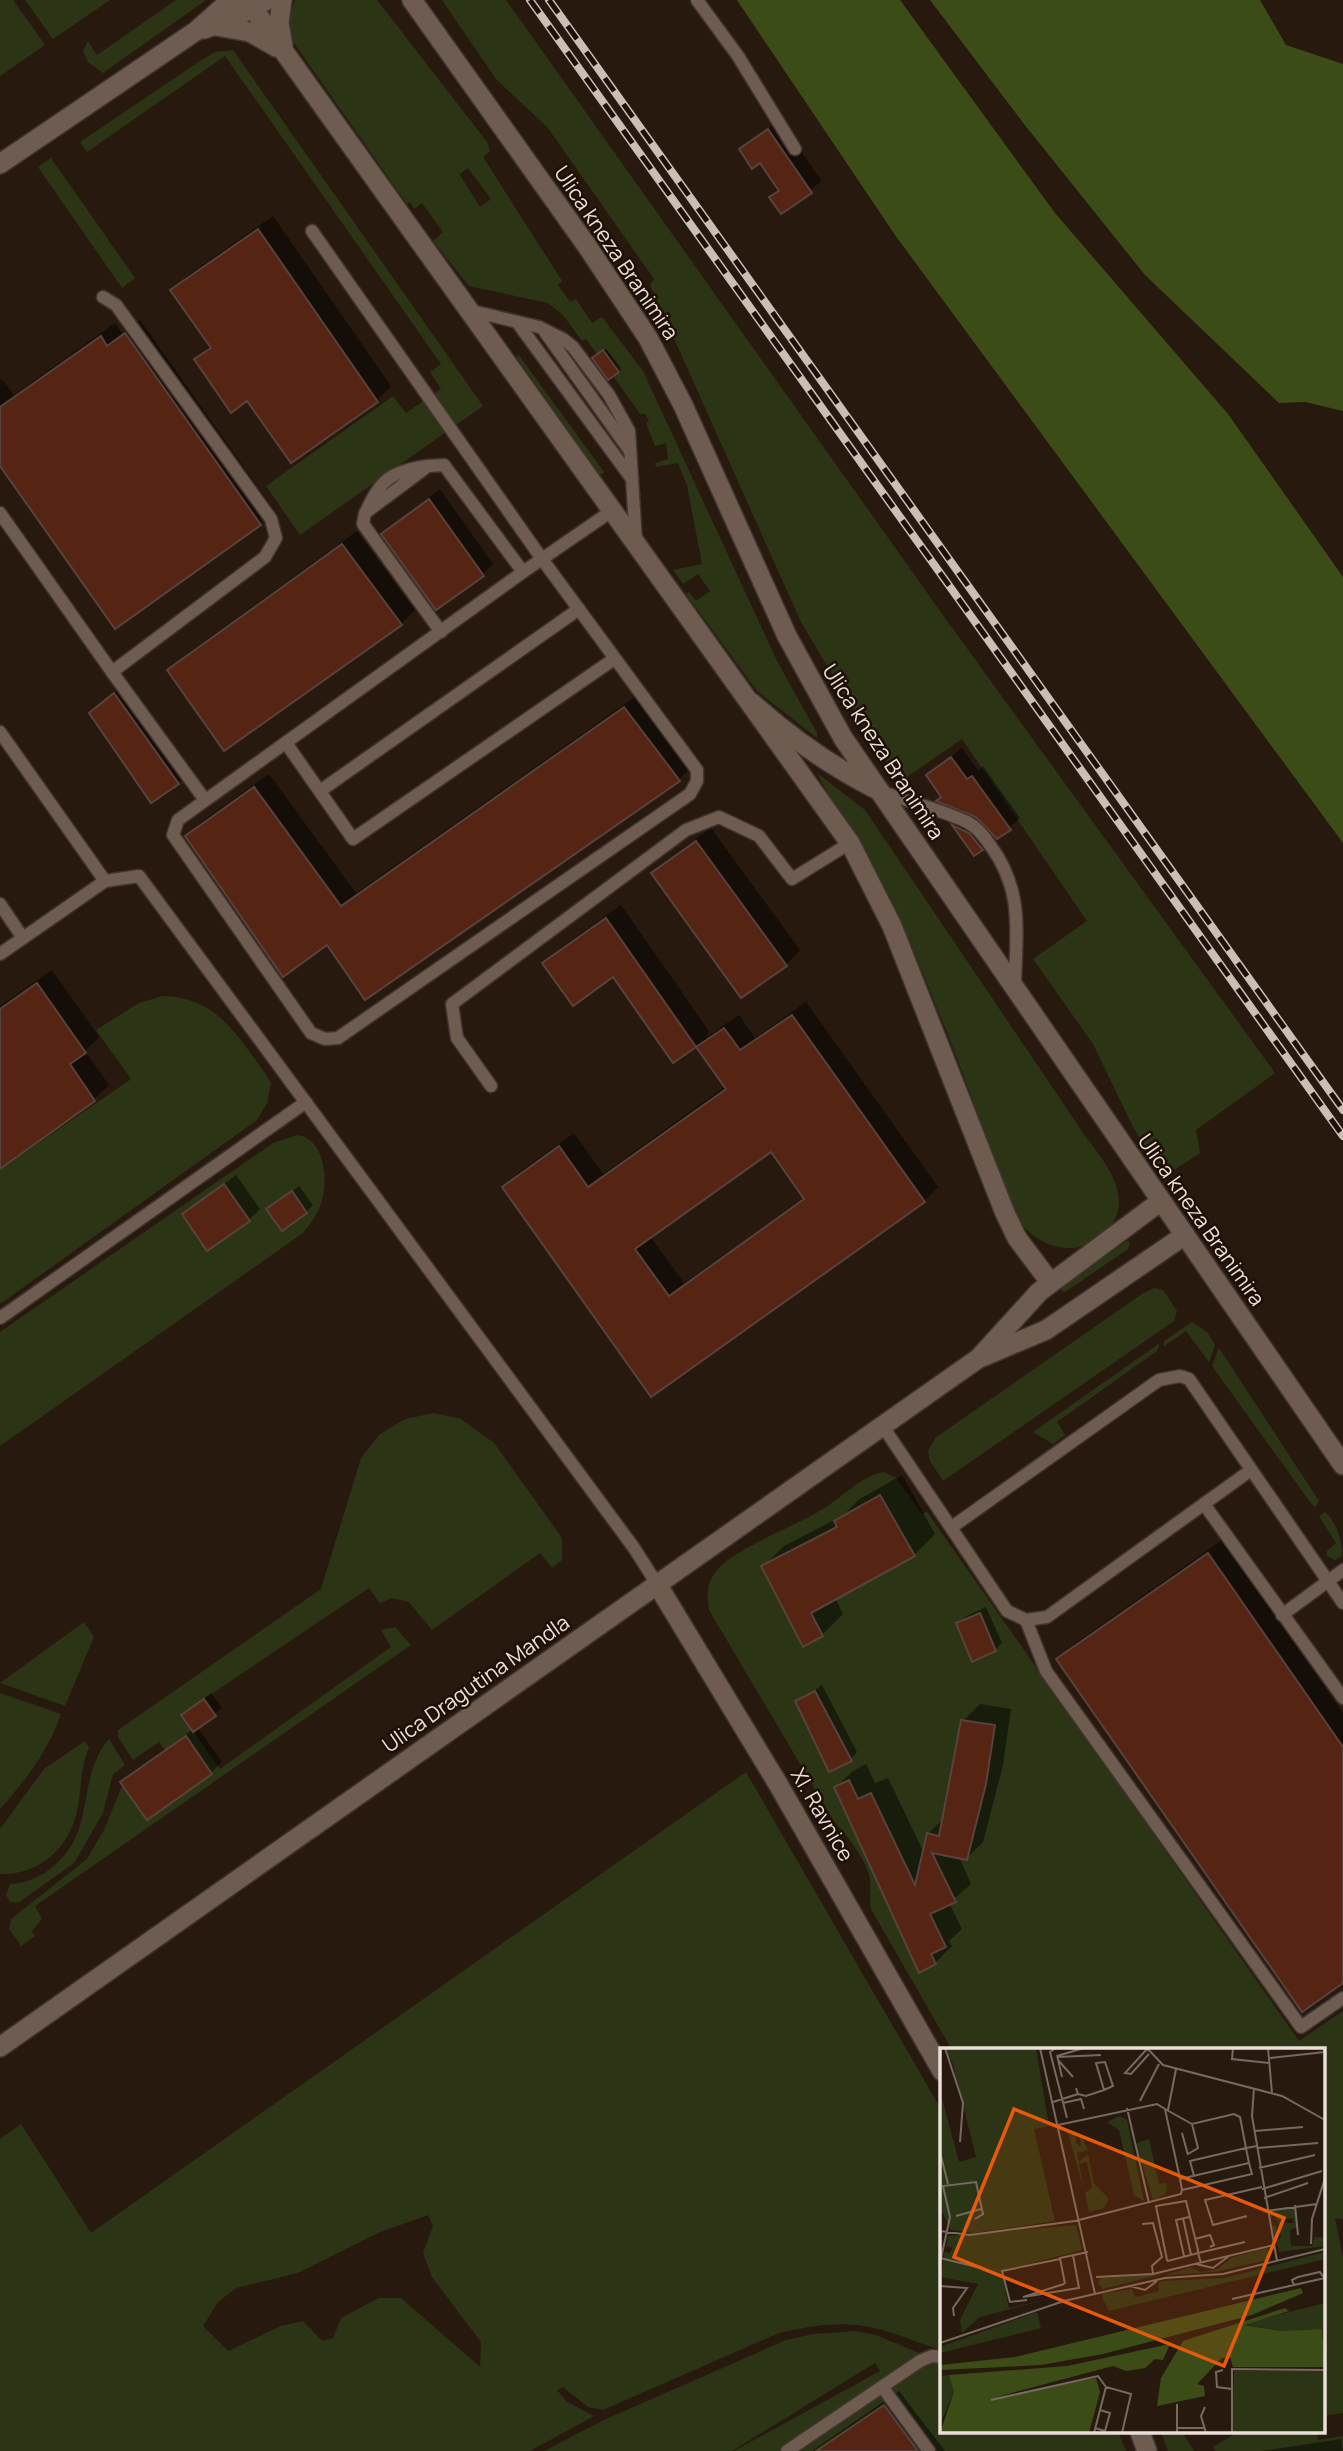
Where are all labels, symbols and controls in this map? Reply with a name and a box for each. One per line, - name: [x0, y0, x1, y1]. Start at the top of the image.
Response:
- street label: Ulica kneza Branimira: [548, 160, 685, 345]
- street label: Ulica kneza Branimira: [817, 658, 951, 845]
- street label: Ulica kneza Branimira: [1132, 1128, 1272, 1311]
- street label: Ulica Dragutina Mandla: [376, 1608, 574, 1758]
- street label: XI. Ravnice: [785, 1763, 861, 1866]
- inset map: [940, 2048, 1326, 2434]

